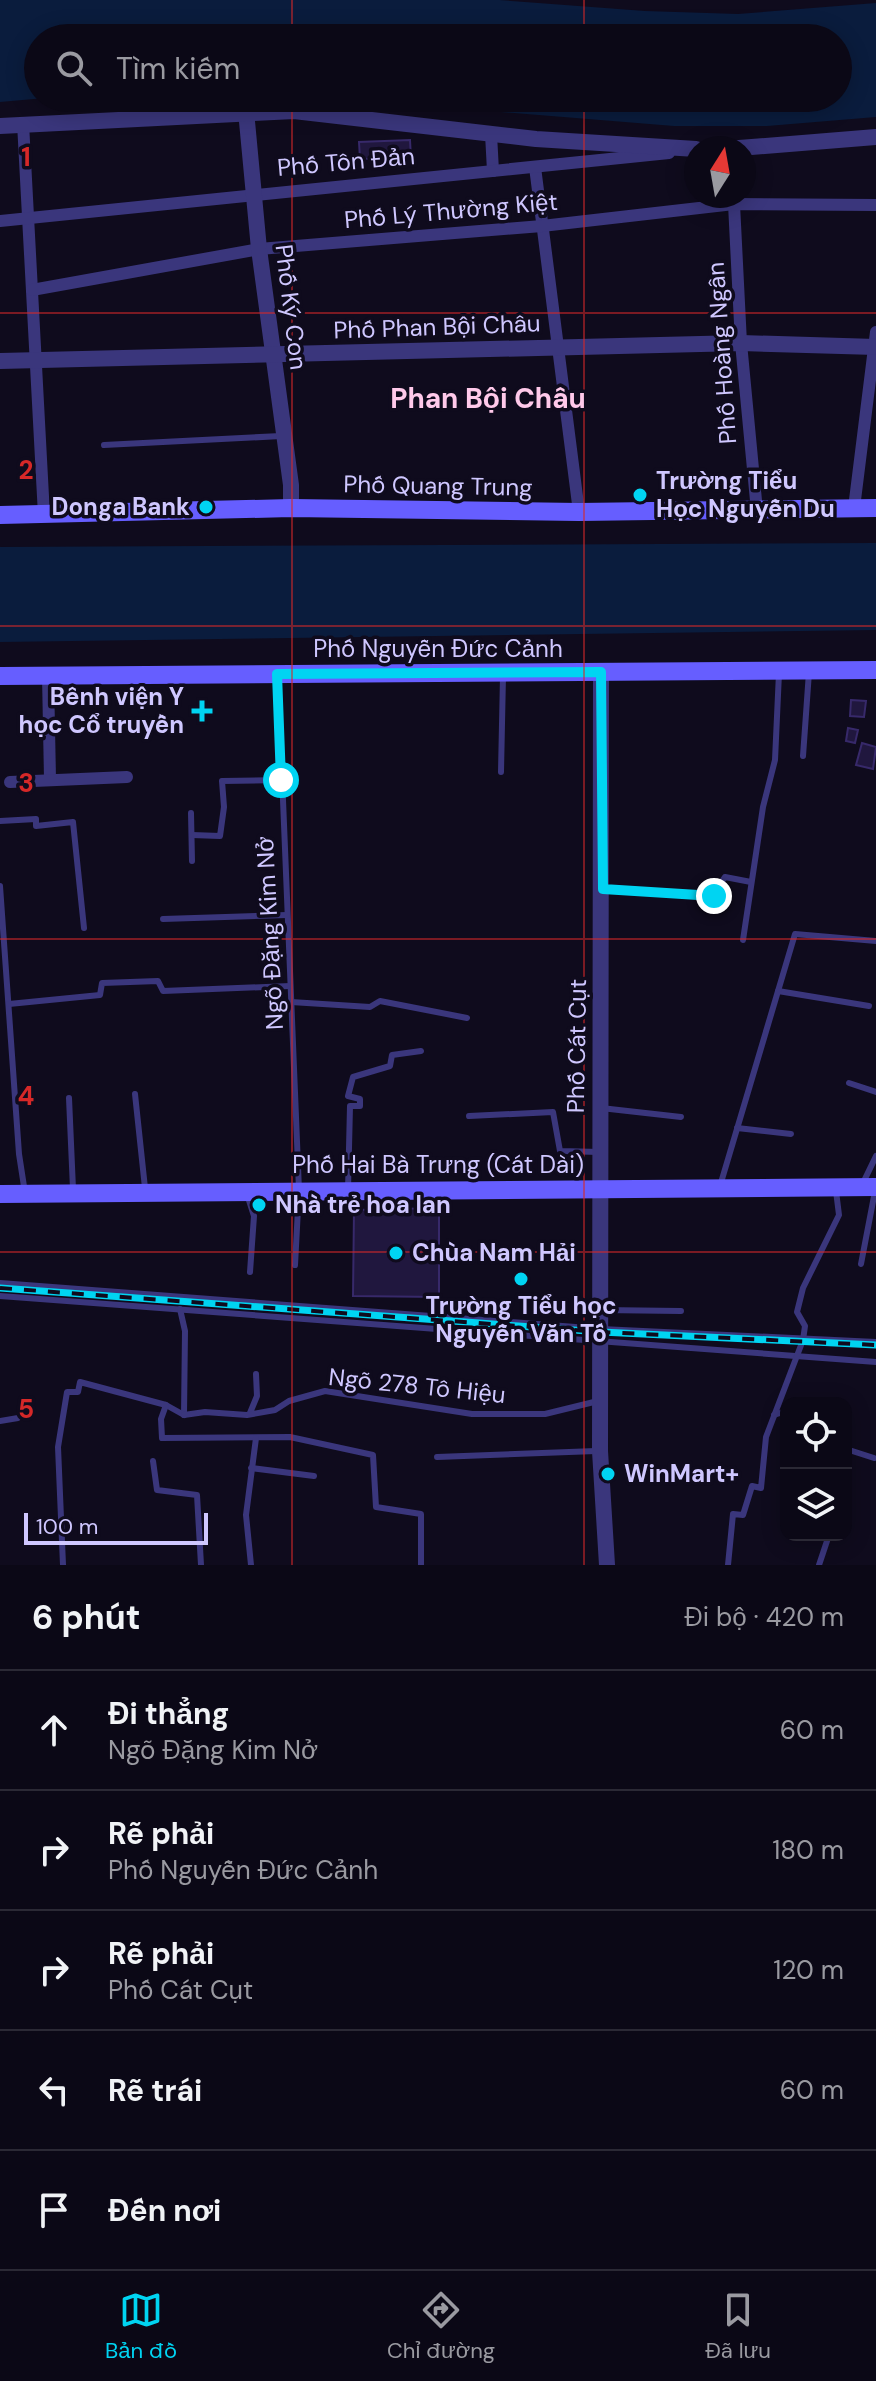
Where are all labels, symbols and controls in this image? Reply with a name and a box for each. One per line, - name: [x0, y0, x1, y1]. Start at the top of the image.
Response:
- search box: [24, 24, 852, 112]
- icon: search: [52, 46, 96, 90]
- text: Tìm kiếm: [116, 49, 240, 88]
- north arrow: [684, 136, 756, 208]
- text: 1: [21, 140, 31, 174]
- street label: Phố Tôn Đản: [276, 140, 416, 183]
- street label: Phố Lý Thường Kiệt: [343, 186, 559, 235]
- street label: Phố Ký Con: [268, 242, 315, 371]
- street label: Phố Hoàng Ngân: [700, 261, 743, 445]
- street label: Phố Phan Bội Châu: [333, 307, 541, 346]
- district label: Phan Bội Châu: [390, 380, 586, 417]
- text: 2: [18, 453, 34, 487]
- place label: Trường Tiểu Học Nguyễn Du: [656, 465, 835, 524]
- street label: Phố Quang Trung: [343, 468, 533, 503]
- marker: Trường Tiểu Học Nguyễn Du: [631, 486, 649, 504]
- place label: Donga Bank: [52, 491, 190, 522]
- marker: Donga Bank: [197, 498, 215, 516]
- street label: Phố Nguyễn Đức Cảnh: [313, 633, 563, 664]
- place label: Bênh viện Y học Cổ truyền: [19, 681, 184, 740]
- marker: Bênh viện Y học Cổ truyền: [191, 700, 213, 722]
- route start: [263, 762, 299, 798]
- text: 3: [18, 766, 34, 800]
- street label: Ngõ Đặng Kim Nở: [249, 835, 290, 1031]
- route end: [696, 878, 732, 914]
- street label: Phố Cát Cụt: [560, 979, 593, 1113]
- text: 4: [18, 1079, 34, 1113]
- street label: Phố Hai Bà Trưng (Cát Dài): [292, 1149, 584, 1180]
- place label: Nhà trẻ hoa lan: [275, 1189, 451, 1220]
- marker: Nhà trẻ hoa lan: [250, 1196, 268, 1214]
- place label: Chùa Nam Hải: [412, 1237, 576, 1268]
- marker: Chùa Nam Hải: [387, 1244, 405, 1262]
- marker: Trường Tiểu học Nguyễn Văn Tố: [512, 1270, 530, 1288]
- place label: Trường Tiểu học Nguyễn Văn Tố: [426, 1290, 616, 1349]
- street label: Ngõ 278 Tô Hiệu: [327, 1361, 507, 1410]
- text: 5: [18, 1392, 34, 1426]
- map controls: [780, 1397, 852, 1541]
- button: locate: [780, 1397, 852, 1469]
- place label: WinMart+: [624, 1458, 739, 1489]
- marker: WinMart+: [599, 1465, 617, 1483]
- button: layers: [780, 1469, 852, 1541]
- scale bar: [24, 1509, 208, 1545]
- text: 100 m: [36, 1512, 98, 1541]
- text: 6 phút: [32, 1595, 141, 1640]
- text: Đi bộ · 420 m: [684, 1600, 844, 1634]
- text: Đi thẳng: [108, 1694, 229, 1733]
- icon: ahead: [32, 1708, 76, 1752]
- text: 60 m: [780, 1713, 844, 1747]
- text: Ngõ Đặng Kim Nở: [108, 1733, 318, 1767]
- text: Rẽ phải: [108, 1814, 214, 1853]
- icon: right: [32, 1828, 76, 1872]
- text: 180 m: [772, 1833, 844, 1867]
- text: Phố Nguyễn Đức Cảnh: [108, 1853, 378, 1887]
- text: Rẽ phải: [108, 1934, 214, 1973]
- icon: right: [32, 1948, 76, 1992]
- text: 120 m: [773, 1953, 844, 1987]
- text: Phố Cát Cụt: [108, 1973, 253, 2007]
- icon: left: [32, 2068, 76, 2112]
- text: Rẽ trái: [108, 2071, 202, 2110]
- text: 60 m: [780, 2073, 844, 2107]
- icon: arrive: [32, 2188, 76, 2232]
- text: Đến nơi: [108, 2191, 221, 2230]
- tab: Bản đồ: [105, 2288, 177, 2365]
- tab: Chỉ đường: [387, 2288, 495, 2365]
- tab: Đã lưu: [705, 2288, 771, 2365]

